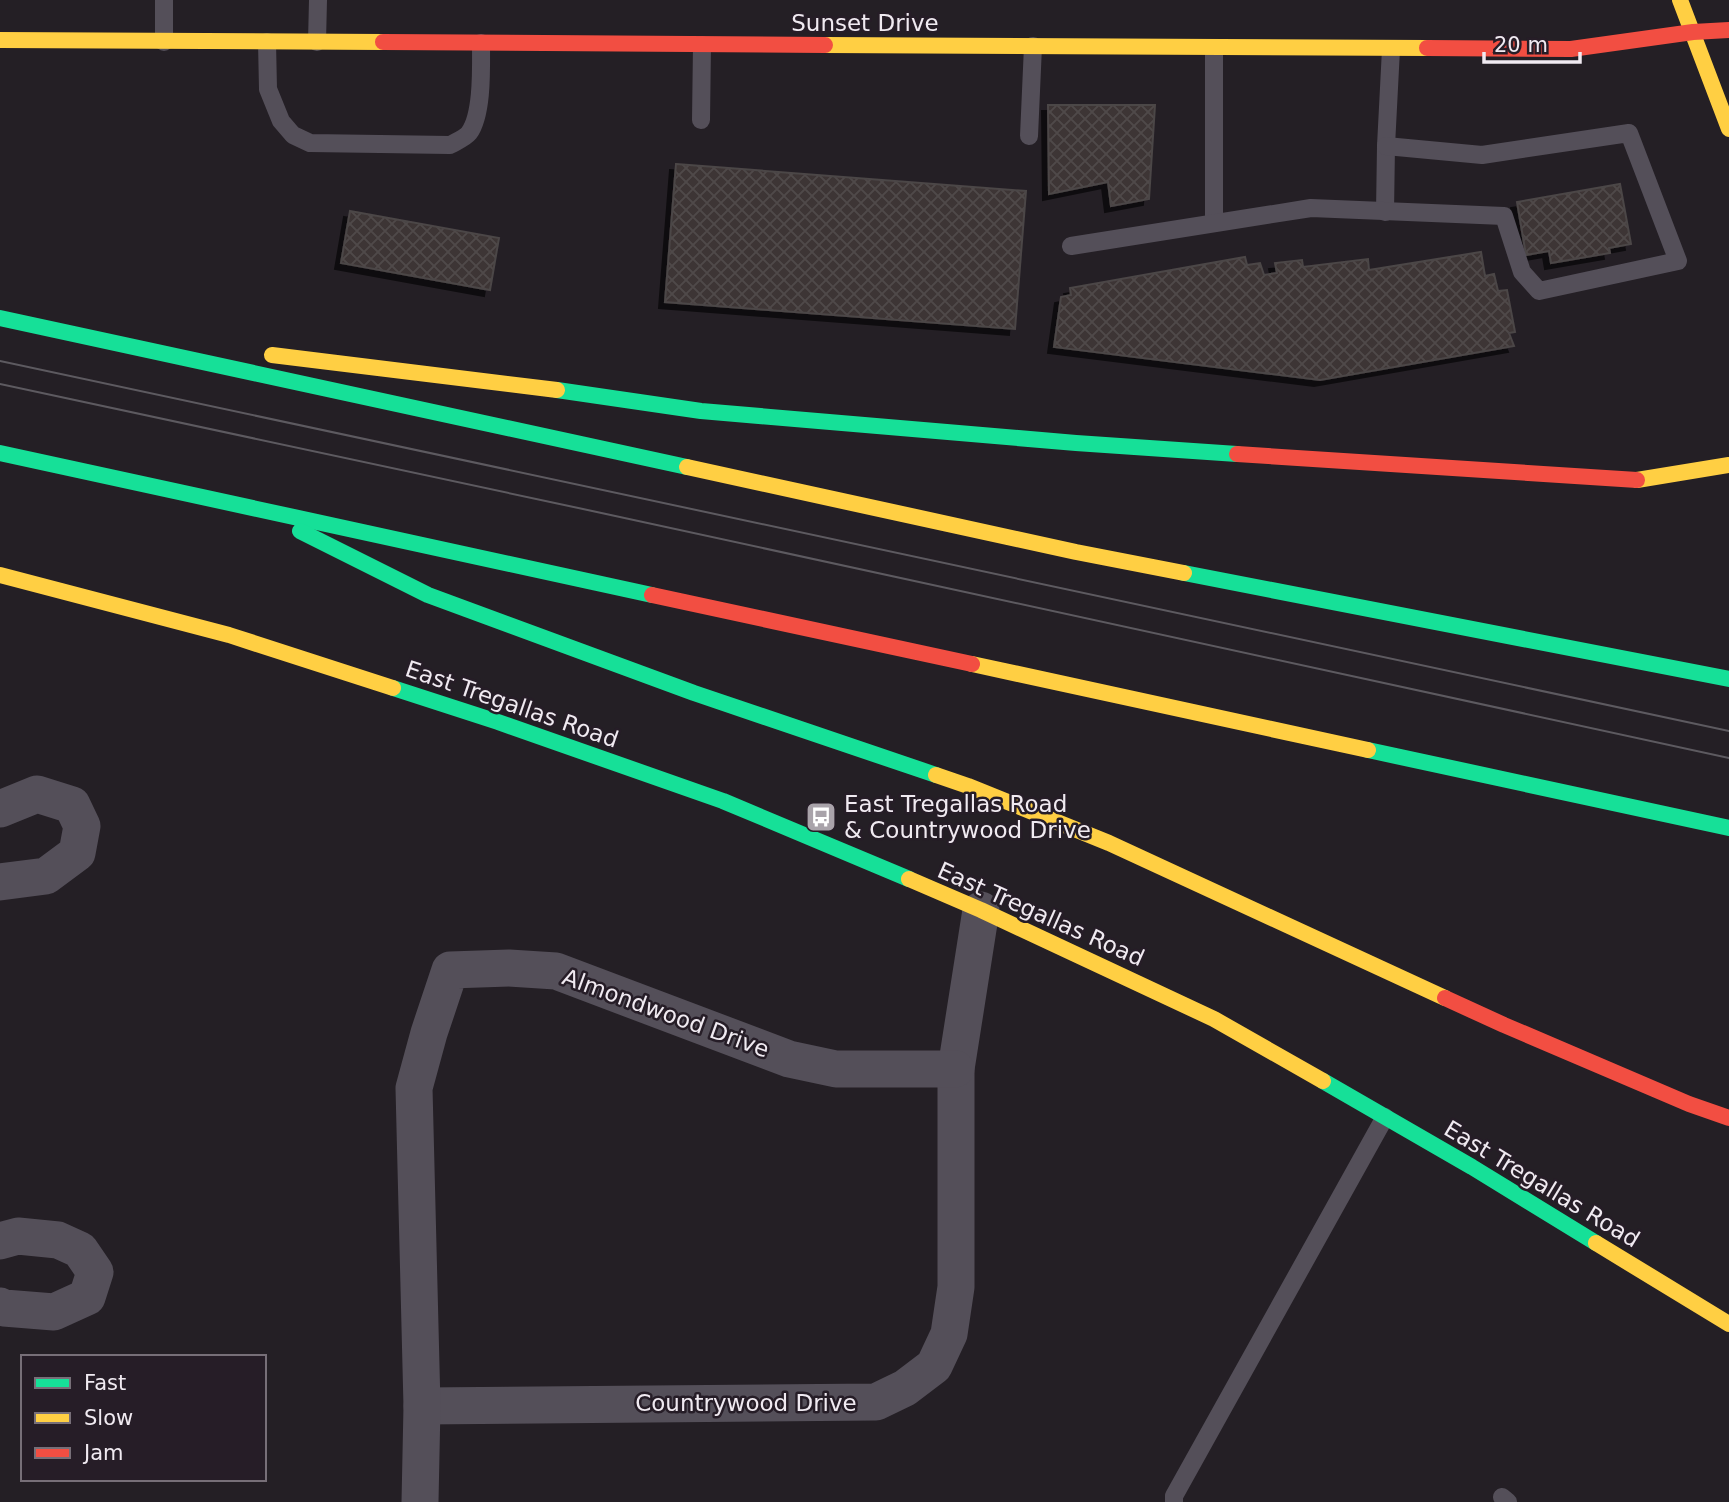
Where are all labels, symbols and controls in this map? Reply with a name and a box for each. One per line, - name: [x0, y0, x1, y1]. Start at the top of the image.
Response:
- street label: Sunset Drive: [791, 10, 939, 36]
- scale bar: [1484, 21, 1580, 65]
- text: 20 m: [1494, 33, 1548, 57]
- street label: East Tregallas Road: [402, 655, 622, 753]
- place label: East Tregallas Road & Countrywood Drive: [844, 791, 1091, 843]
- bus stop icon: East Tregallas Road & Countrywood Drive: [804, 800, 838, 834]
- street label: East Tregallas Road: [934, 857, 1148, 971]
- street label: Almondwood Drive: [559, 964, 773, 1062]
- street label: East Tregallas Road: [1440, 1115, 1644, 1253]
- legend: [21, 1355, 266, 1481]
- text: Fast: [84, 1371, 126, 1395]
- street label: Countrywood Drive: [635, 1390, 857, 1416]
- text: Slow: [84, 1406, 133, 1430]
- text: Jam: [82, 1441, 124, 1465]

